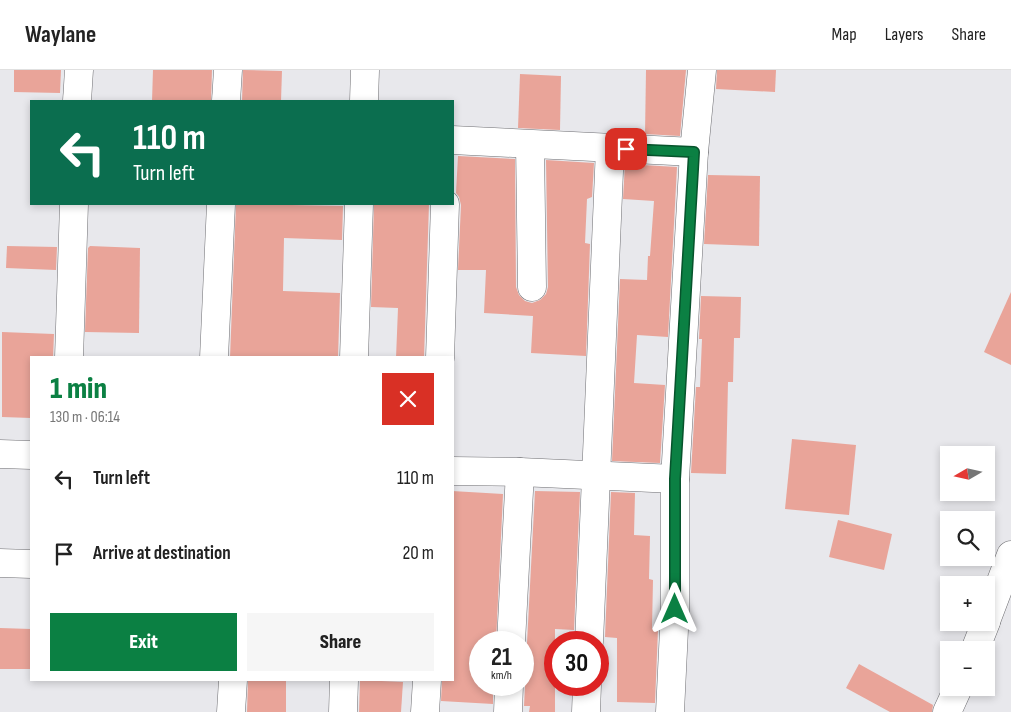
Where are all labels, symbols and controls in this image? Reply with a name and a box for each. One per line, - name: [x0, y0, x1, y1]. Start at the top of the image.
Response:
- text: Waylane: [25, 20, 96, 49]
- text: Map: [832, 24, 857, 45]
- text: Layers: [885, 24, 924, 45]
- text: Share: [952, 24, 986, 45]
- text: 110 m: [133, 117, 206, 160]
- icon: left: [50, 120, 115, 185]
- pin: [605, 128, 647, 170]
- icon: arrive: [612, 135, 640, 163]
- text: Turn left: [133, 160, 195, 187]
- text: 1 min: [50, 371, 107, 407]
- button: close: [382, 373, 434, 425]
- text: 130 m · 06:14: [50, 408, 120, 427]
- north arrow: [940, 446, 995, 501]
- map controls: [940, 446, 995, 696]
- icon: left: [50, 465, 78, 493]
- text: Turn left: [93, 467, 150, 490]
- text: 110 m: [397, 467, 434, 490]
- button: search: [940, 511, 995, 566]
- icon: arrive: [50, 540, 78, 568]
- text: Arrive at destination: [93, 542, 231, 565]
- text: 20 m: [402, 542, 434, 565]
- button: +: [940, 576, 995, 631]
- position arrow: [648, 582, 700, 634]
- button: Exit: [50, 613, 237, 671]
- button: Share: [247, 613, 434, 671]
- speed limit sign: 30: [544, 631, 609, 696]
- button: −: [940, 641, 995, 696]
- text: 21: [491, 642, 512, 673]
- text: km/h: [491, 668, 512, 683]

